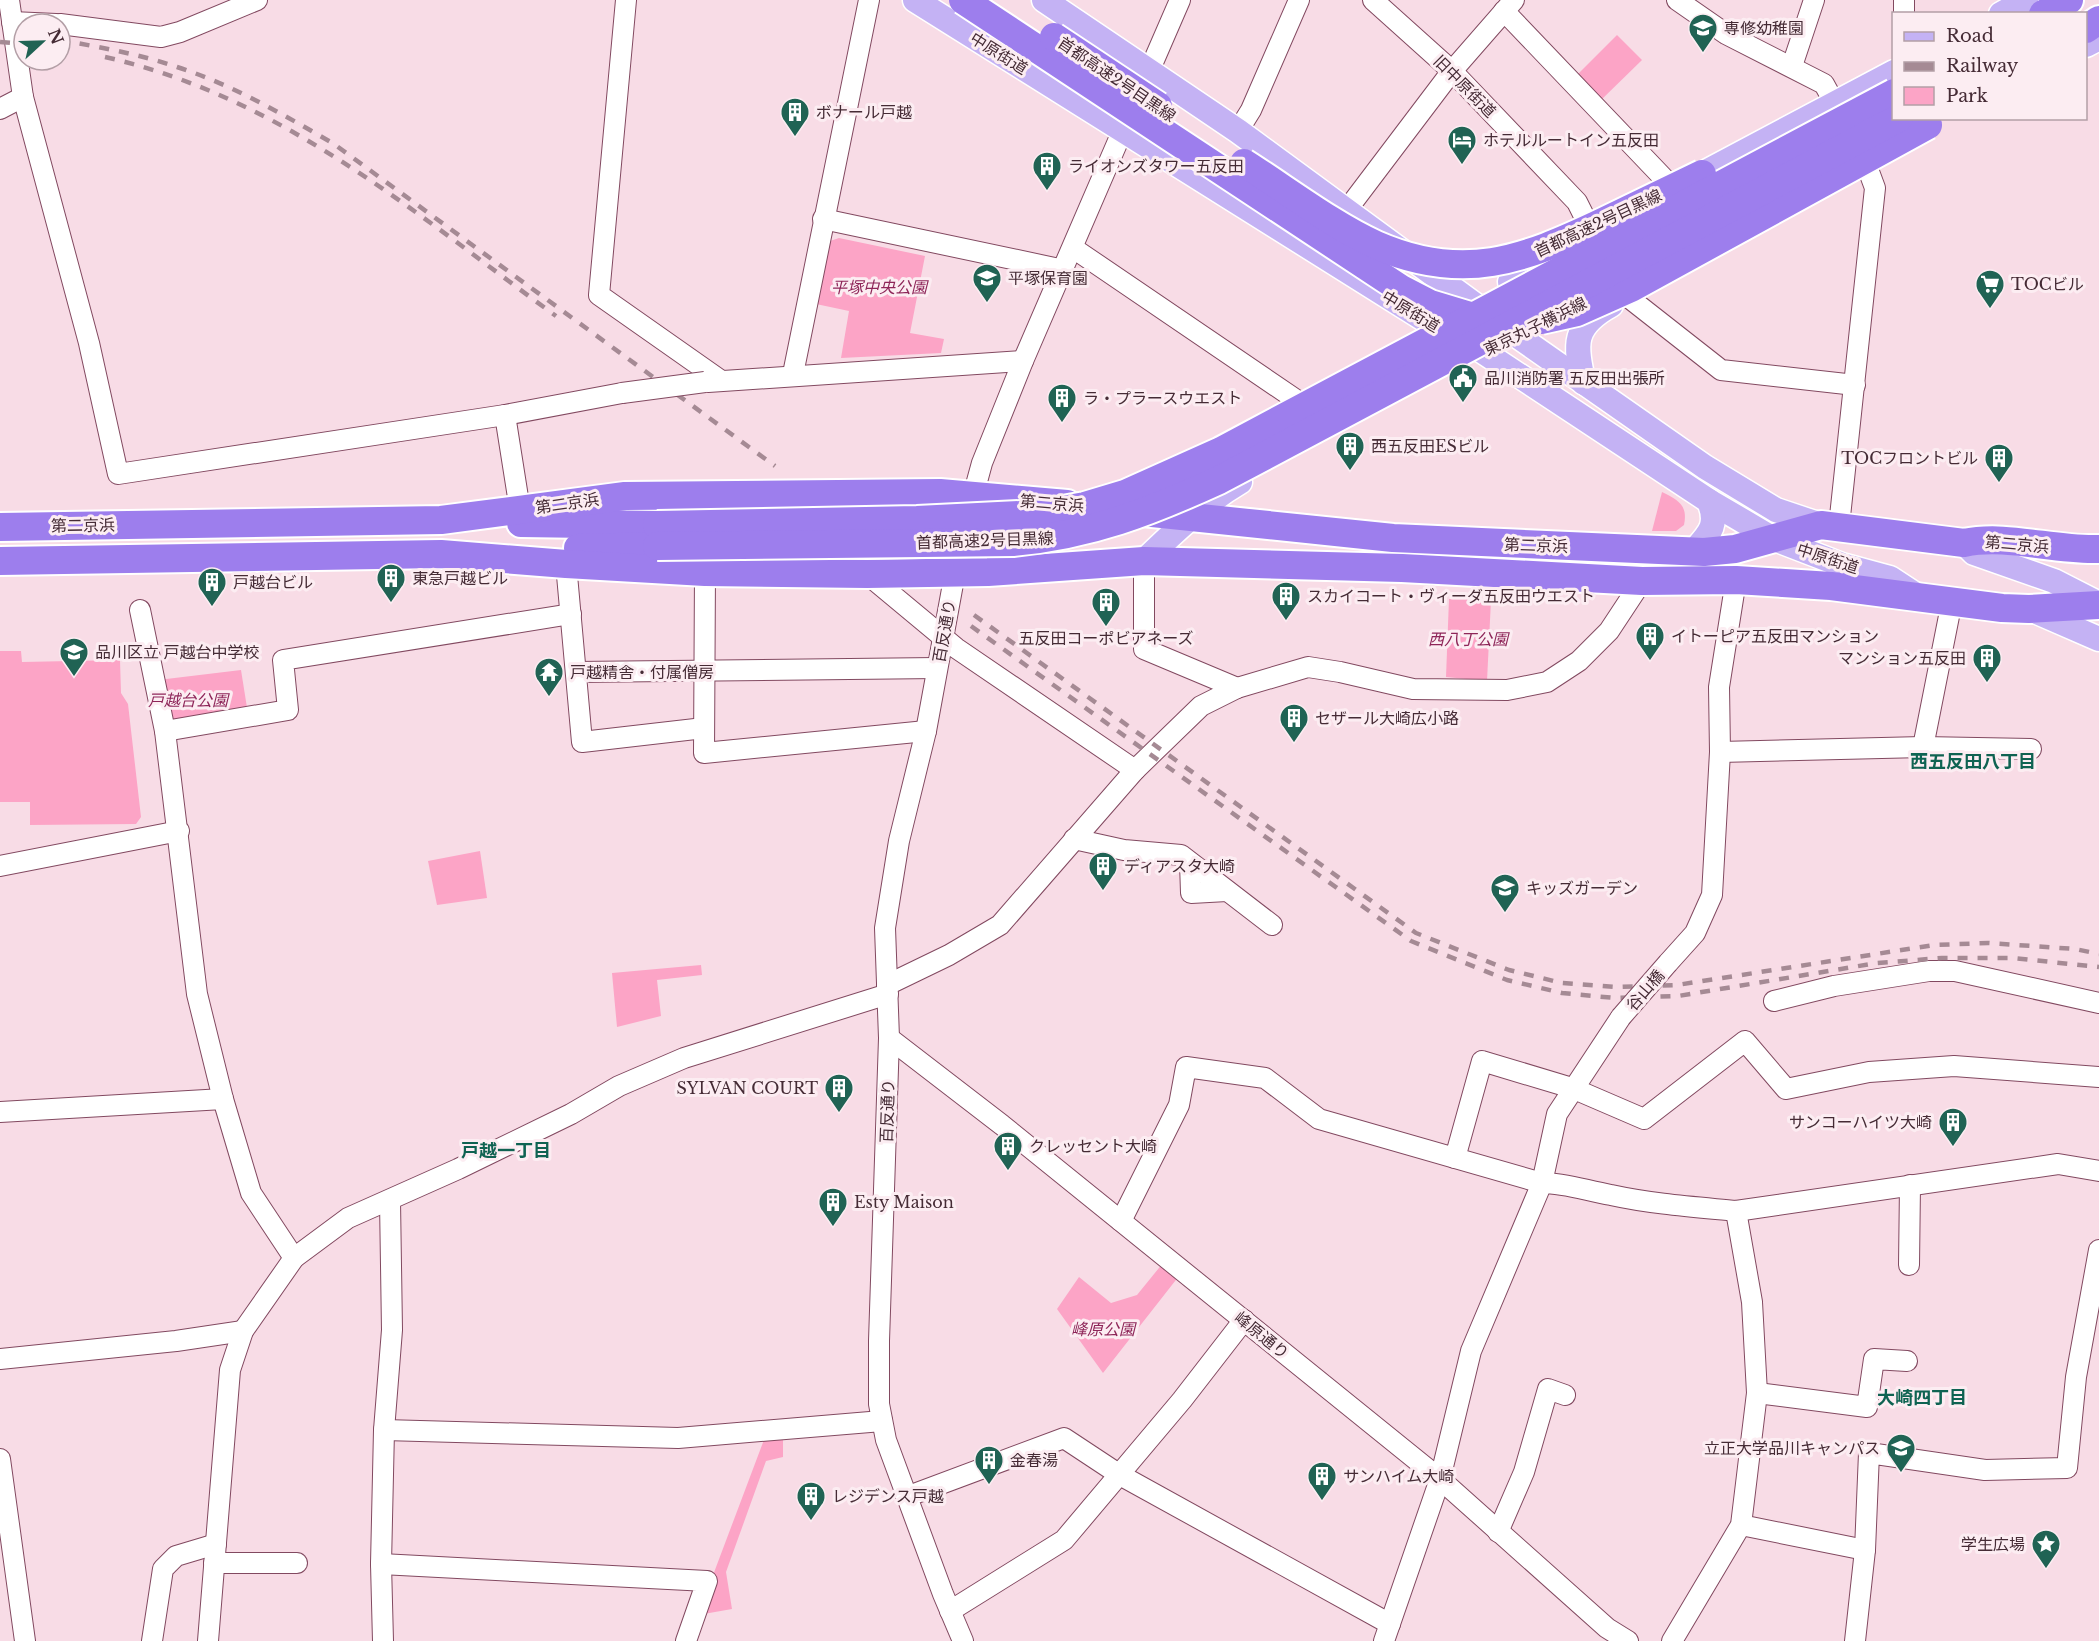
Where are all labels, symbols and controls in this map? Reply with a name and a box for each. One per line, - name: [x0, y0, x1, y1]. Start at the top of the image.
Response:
- north arrow: [12, 12, 72, 72]
- school or university icon: 専修幼稚園: [1687, 12, 1719, 54]
- legend: [1892, 12, 2087, 120]
- place label: 専修幼稚園: [1724, 18, 1804, 38]
- text: Road: [1946, 25, 1994, 47]
- text: N: [44, 26, 68, 47]
- street label: 中原街道: [967, 28, 1031, 78]
- street label: 首都高速2号目黒線: [1054, 32, 1180, 126]
- street label: 旧中原街道: [1430, 51, 1500, 121]
- text: Railway: [1946, 55, 2019, 77]
- text: Park: [1946, 85, 1988, 107]
- building icon: ボナール戸越: [779, 96, 811, 138]
- place label: ボナール戸越: [816, 102, 912, 122]
- hotel icon: ホテルルートイン五反田: [1446, 124, 1478, 166]
- place label: ホテルルートイン五反田: [1483, 130, 1659, 150]
- building icon: ライオンズタワー五反田: [1031, 150, 1063, 192]
- place label: ライオンズタワー五反田: [1068, 156, 1244, 176]
- street label: 首都高速2号目黒線: [1531, 185, 1665, 261]
- school or university icon: 平塚保育園: [971, 262, 1003, 304]
- place label: 平塚保育園: [1008, 268, 1088, 288]
- supermarket icon: TOCビル: [1974, 268, 2006, 310]
- place label: TOCビル: [2011, 274, 2084, 294]
- park label: 平塚中央公園: [831, 277, 929, 297]
- street label: 中原街道: [1378, 286, 1444, 336]
- street label: 東京丸子横浜線: [1480, 292, 1590, 360]
- public building icon: 品川消防署 五反田出張所: [1447, 362, 1479, 404]
- place label: 品川消防署 五反田出張所: [1484, 368, 1665, 388]
- building icon: ラ・プラースウエスト: [1046, 382, 1078, 424]
- place label: ラ・プラースウエスト: [1083, 388, 1242, 408]
- building icon: 西五反田ESビル: [1334, 430, 1366, 472]
- place label: 西五反田ESビル: [1371, 436, 1489, 456]
- building icon: TOCフロントビル: [1983, 442, 2015, 484]
- place label: TOCフロントビル: [1841, 448, 1978, 468]
- street label: 第二京浜: [534, 489, 600, 517]
- street label: 第二京浜: [1019, 490, 1085, 516]
- street label: 第二京浜: [51, 514, 115, 536]
- street label: 首都高速2号目黒線: [916, 528, 1054, 552]
- street label: 第二京浜: [1984, 531, 2050, 557]
- street label: 第二京浜: [1504, 534, 1568, 556]
- street label: 中原街道: [1794, 539, 1862, 577]
- building icon: 東急戸越ビル: [375, 562, 407, 604]
- building icon: 戸越台ビル: [196, 566, 228, 608]
- place label: 東急戸越ビル: [412, 568, 508, 588]
- place label: 戸越台ビル: [233, 572, 313, 592]
- building icon: スカイコート・ヴィーダ五反田ウエスト: [1270, 580, 1302, 622]
- building icon: 五反田コーポビアネーズ: [1090, 586, 1122, 628]
- place label: スカイコート・ヴィーダ五反田ウエスト: [1307, 586, 1595, 606]
- street label: 百反通り: [929, 598, 959, 664]
- building icon: イトーピア五反田マンション: [1634, 620, 1666, 662]
- place label: イトーピア五反田マンション: [1671, 626, 1879, 646]
- place label: 五反田コーポビアネーズ: [1018, 628, 1194, 648]
- park label: 西八丁公園: [1428, 629, 1510, 649]
- school or university icon: 品川区立 戸越台中学校: [58, 636, 90, 678]
- place label: 品川区立 戸越台中学校: [95, 642, 260, 662]
- building icon: マンション五反田: [1971, 642, 2003, 684]
- place label: マンション五反田: [1838, 648, 1966, 668]
- temple icon: 戸越精舎・付属僧房: [533, 656, 565, 698]
- place label: 戸越精舎・付属僧房: [570, 662, 714, 682]
- park label: 戸越台公園: [148, 690, 230, 710]
- building icon: セザール大崎広小路: [1278, 702, 1310, 744]
- place label: セザール大崎広小路: [1315, 708, 1459, 728]
- district label: 西五反田八丁目: [1910, 751, 2036, 773]
- building icon: ディアスタ大崎: [1087, 850, 1119, 892]
- place label: ディアスタ大崎: [1124, 856, 1235, 876]
- school or university icon: キッズガーデン: [1489, 872, 1521, 914]
- place label: キッズガーデン: [1526, 878, 1638, 898]
- street label: 谷山橋: [1622, 965, 1668, 1015]
- building icon: SYLVAN COURT: [823, 1072, 855, 1114]
- place label: SYLVAN COURT: [677, 1078, 818, 1098]
- street label: 百反通り: [876, 1079, 898, 1143]
- building icon: サンコーハイツ大崎: [1937, 1106, 1969, 1148]
- place label: サンコーハイツ大崎: [1789, 1112, 1932, 1132]
- building icon: クレッセント大崎: [992, 1130, 1024, 1172]
- place label: クレッセント大崎: [1029, 1136, 1157, 1156]
- district label: 戸越一丁目: [461, 1140, 551, 1162]
- building icon: Esty Maison: [817, 1186, 849, 1228]
- place label: Esty Maison: [854, 1192, 954, 1212]
- street label: 峰原通り: [1231, 1307, 1293, 1363]
- park label: 峰原公園: [1071, 1319, 1137, 1339]
- district label: 大崎四丁目: [1877, 1387, 1967, 1409]
- school or university icon: 立正大学品川キャンパス: [1885, 1432, 1917, 1474]
- place label: 立正大学品川キャンパス: [1704, 1438, 1880, 1458]
- building icon: 金春湯: [973, 1444, 1005, 1486]
- place label: 金春湯: [1010, 1450, 1058, 1470]
- building icon: サンハイム大崎: [1306, 1460, 1338, 1502]
- place label: サンハイム大崎: [1343, 1466, 1454, 1486]
- building icon: レジデンス戸越: [795, 1480, 827, 1522]
- place label: レジデンス戸越: [832, 1486, 944, 1506]
- place icon: 学生広場: [2030, 1528, 2062, 1570]
- place label: 学生広場: [1961, 1534, 2025, 1554]

